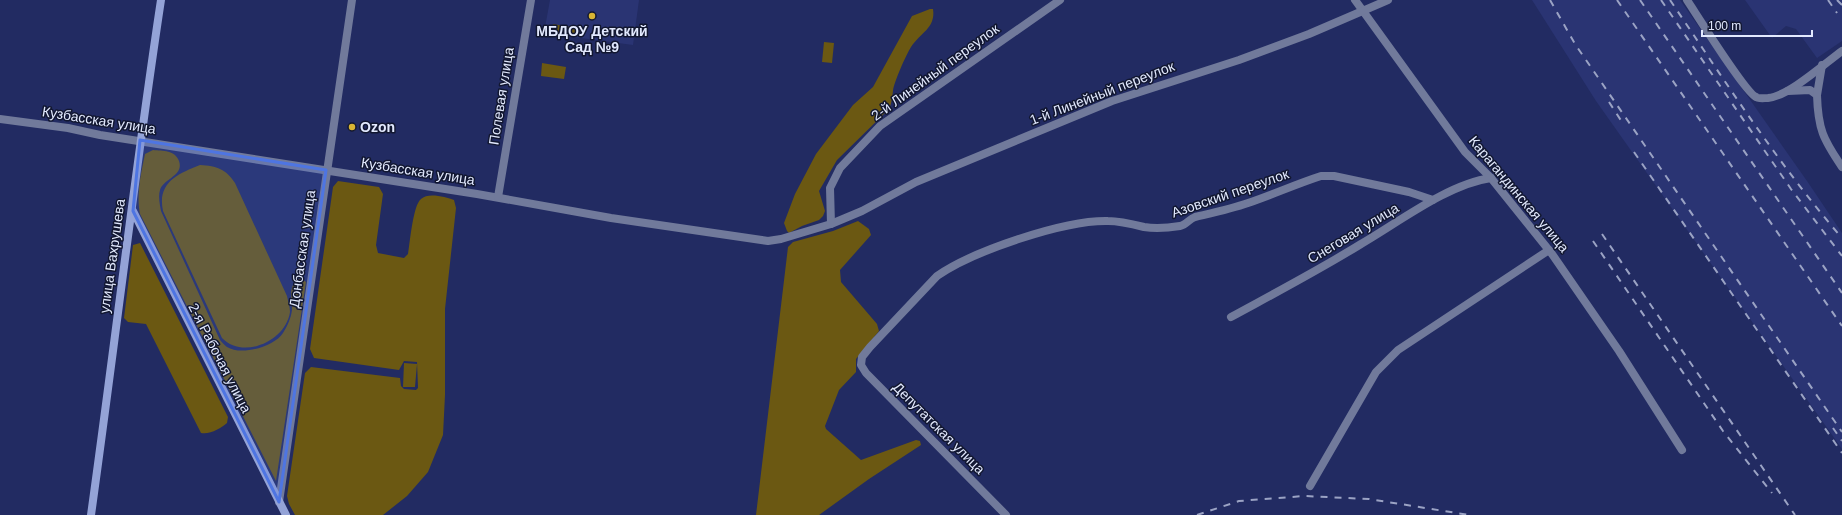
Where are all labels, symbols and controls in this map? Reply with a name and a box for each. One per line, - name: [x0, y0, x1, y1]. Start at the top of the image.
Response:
- marker: МБДОУ Детский Сад №9: [587, 11, 597, 21]
- scale bar: [1702, 12, 1812, 38]
- text: 100 m: [1708, 19, 1741, 33]
- street label: 2-й Линейный переулок: [868, 20, 1003, 124]
- place label: МБДОУ Детский Сад №9: [536, 23, 648, 55]
- street label: Полевая улица: [485, 46, 517, 146]
- street label: 1-й Линейный переулок: [1027, 58, 1177, 128]
- street label: Кузбасская улица: [41, 103, 157, 137]
- place label: Ozon: [360, 119, 395, 135]
- marker: Ozon: [347, 122, 357, 132]
- street label: Карагандинская улица: [1466, 133, 1572, 256]
- street label: Кузбасская улица: [360, 154, 476, 188]
- street label: Азовский переулок: [1169, 165, 1292, 221]
- street label: Донбасская улица: [286, 189, 318, 309]
- street label: улица Вахрушева: [96, 198, 128, 314]
- street label: Снеговая улица: [1305, 199, 1402, 266]
- street label: 2-я Рабочая улица: [185, 300, 255, 416]
- street label: Депутатская улица: [890, 379, 988, 477]

